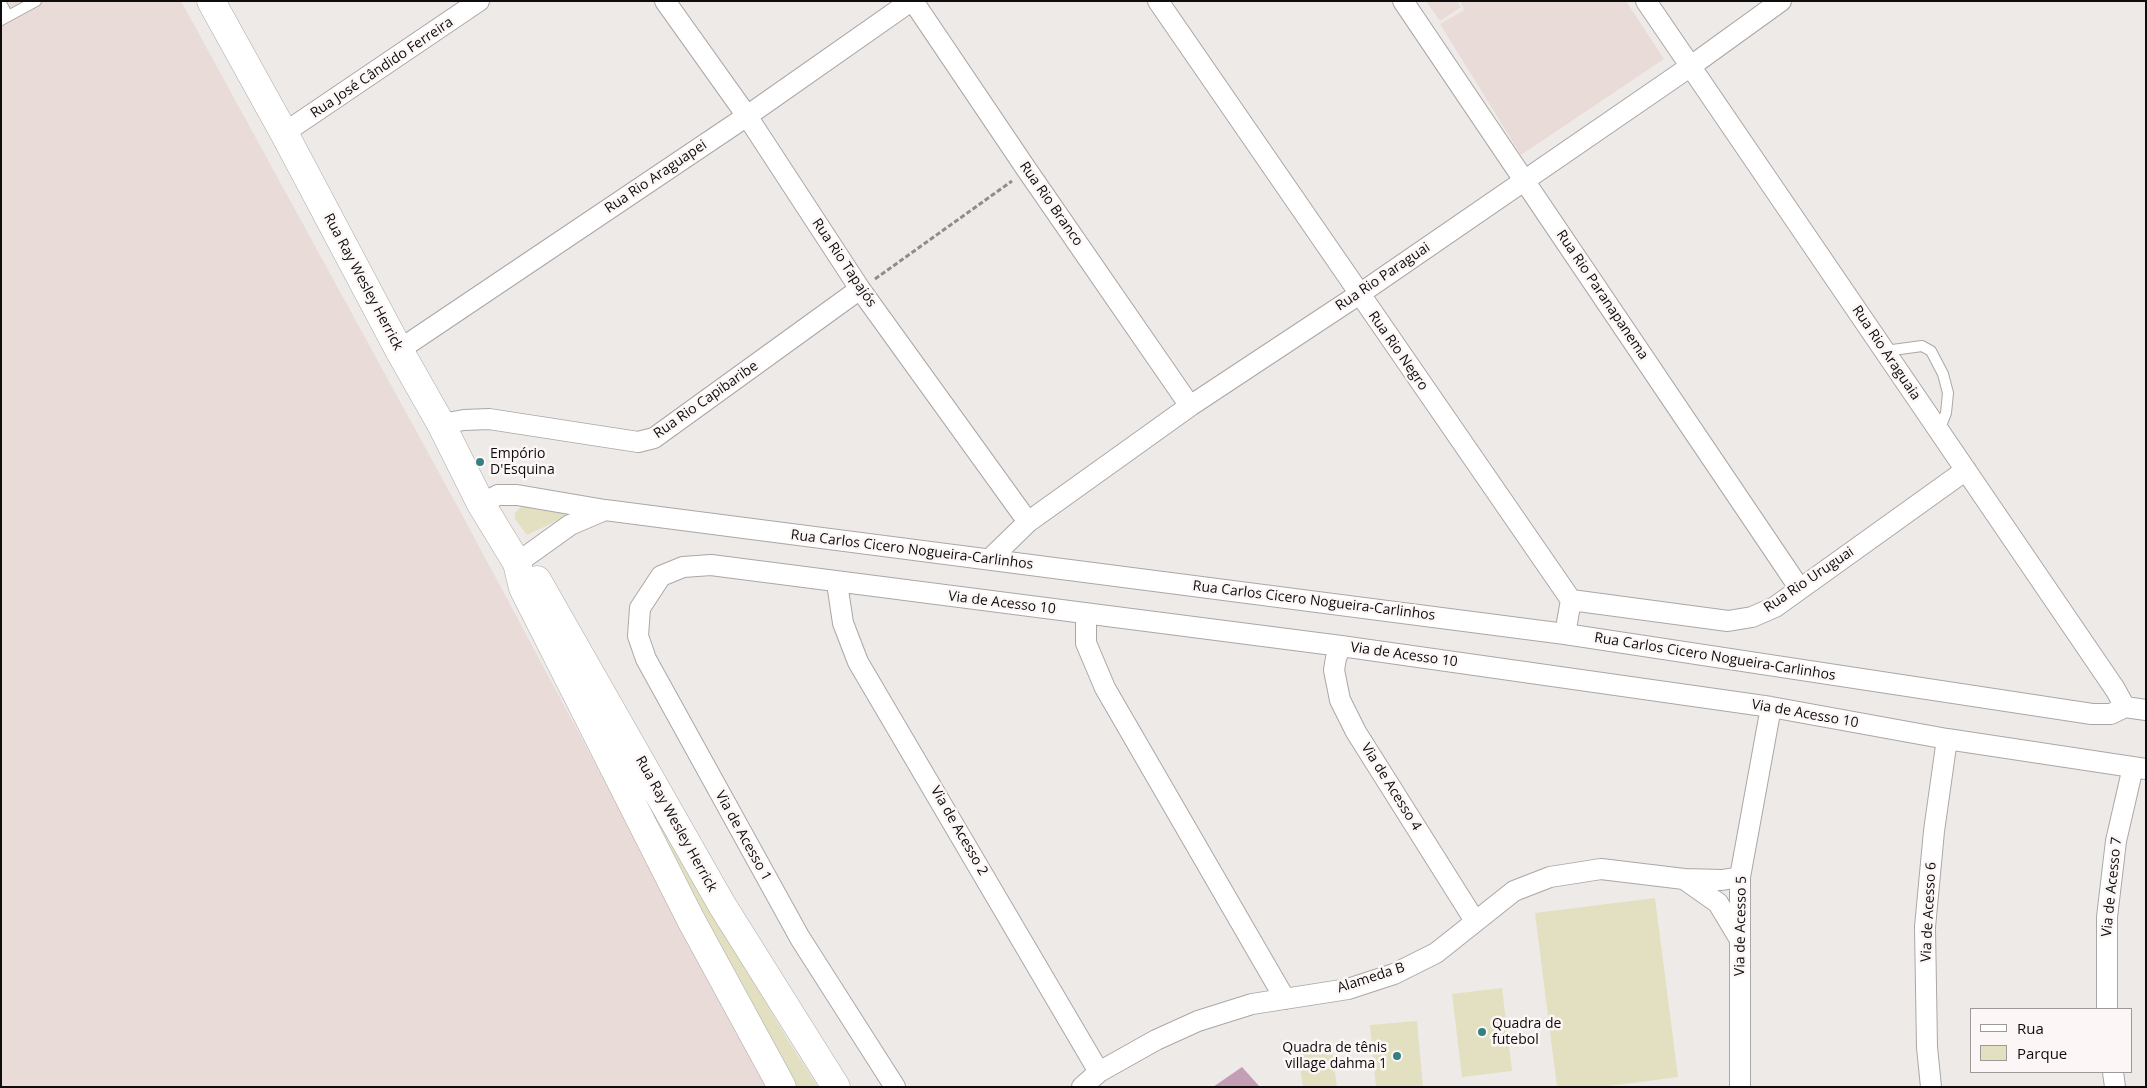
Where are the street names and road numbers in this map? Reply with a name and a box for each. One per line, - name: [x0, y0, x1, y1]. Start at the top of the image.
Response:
- street label: Rua José Cândido Ferreira: [308, 14, 456, 122]
- street label: Rua Rio Araguapei: [602, 137, 710, 217]
- street label: Rua Rio Branco: [1016, 159, 1086, 249]
- street label: Rua Ray Wesley Herrick: [320, 211, 406, 353]
- street label: Rua Rio Tapajós: [808, 215, 880, 311]
- street label: Rua Rio Paranapanema: [1552, 227, 1652, 363]
- street label: Rua Rio Paraguai: [1333, 239, 1433, 315]
- street label: Rua Rio Araguaia: [1848, 302, 1924, 404]
- street label: Rua Rio Negro: [1364, 308, 1432, 394]
- street label: Rua Rio Capibaribe: [651, 358, 761, 442]
- street label: Rua Carlos Cicero Nogueira-Carlinhos: [790, 527, 1034, 573]
- street label: Rua Rio Uruguai: [1761, 544, 1857, 616]
- street label: Rua Carlos Cicero Nogueira-Carlinhos: [1192, 578, 1436, 624]
- street label: Via de Acesso 10: [947, 588, 1057, 618]
- street label: Rua Carlos Cicero Nogueira-Carlinhos: [1593, 630, 1837, 684]
- street label: Via de Acesso 10: [1349, 639, 1459, 671]
- street label: Via de Acesso 10: [1750, 696, 1860, 732]
- street label: Via de Acesso 4: [1357, 740, 1425, 834]
- street label: Rua Ray Wesley Herrick: [632, 753, 720, 895]
- street label: Via de Acesso 2: [927, 783, 991, 879]
- street label: Via de Acesso 1: [711, 788, 775, 884]
- street label: Via de Acesso 7: [2098, 836, 2126, 938]
- street label: Via de Acesso 6: [1918, 862, 1940, 962]
- street label: Via de Acesso 5: [1732, 876, 1750, 976]
- street label: Alameda B: [1335, 959, 1407, 997]

